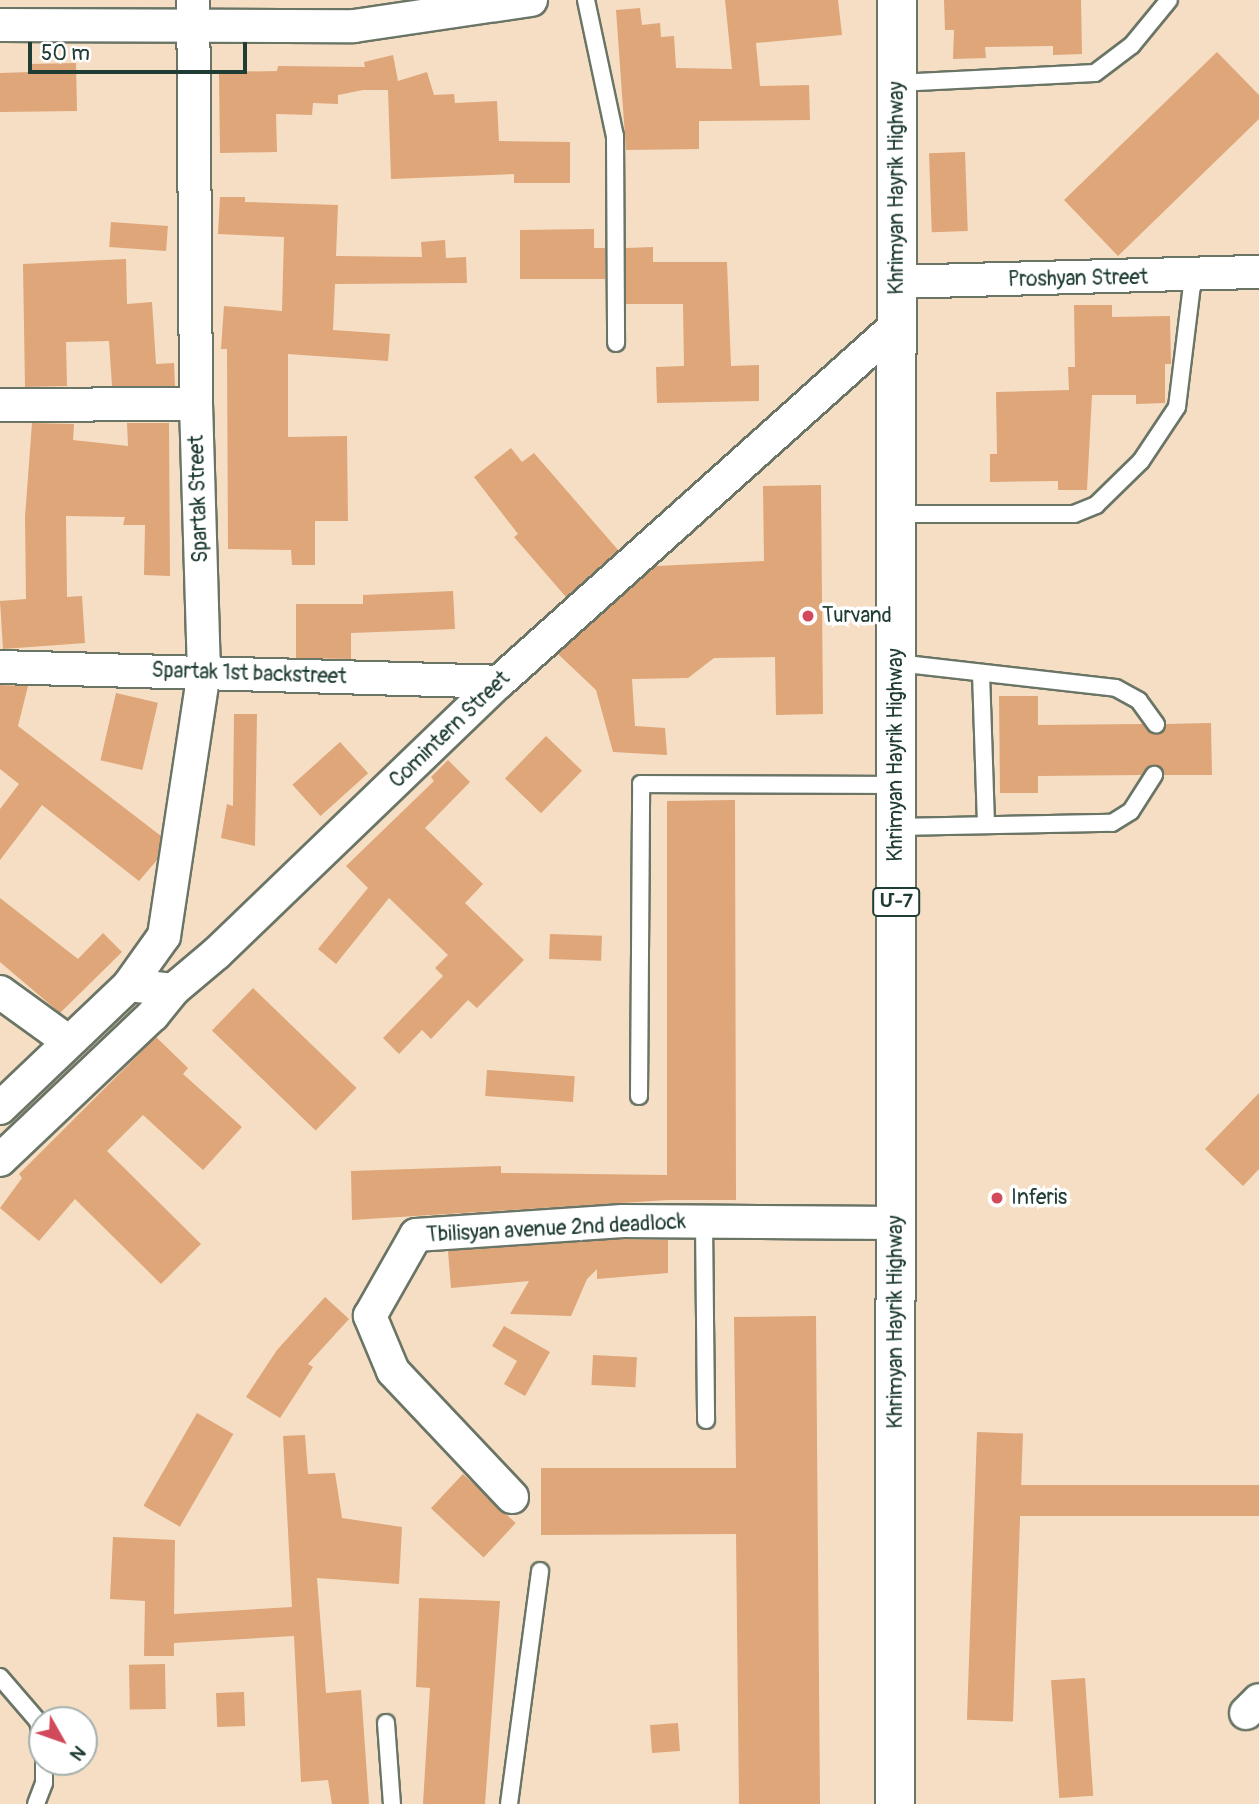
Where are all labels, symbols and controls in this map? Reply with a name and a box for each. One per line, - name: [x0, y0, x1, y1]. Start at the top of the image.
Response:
- scale bar: [32, 28, 250, 72]
- text: 50 m: [41, 40, 90, 67]
- street label: Khrimyan Hayrik Highway: [884, 81, 910, 295]
- street label: Proshyan Street: [1008, 265, 1148, 293]
- street label: Spartak Street: [184, 435, 214, 563]
- place label: Turvand: [822, 603, 892, 629]
- marker: Turvand: [800, 608, 816, 624]
- street label: Khrimyan Hayrik Highway: [883, 648, 909, 862]
- street label: Spartak 1st backstreet: [151, 658, 347, 690]
- street label: Comintern Street: [385, 666, 515, 794]
- road number: Մ-7: [872, 887, 920, 918]
- place label: Inferis: [1011, 1185, 1067, 1211]
- marker: Inferis: [989, 1190, 1005, 1206]
- street label: Tbilisyan avenue 2nd deadlock: [426, 1210, 686, 1248]
- street label: Khrimyan Hayrik Highway: [883, 1215, 909, 1429]
- north arrow: [28, 1706, 98, 1776]
- text: N: [64, 1741, 91, 1766]

